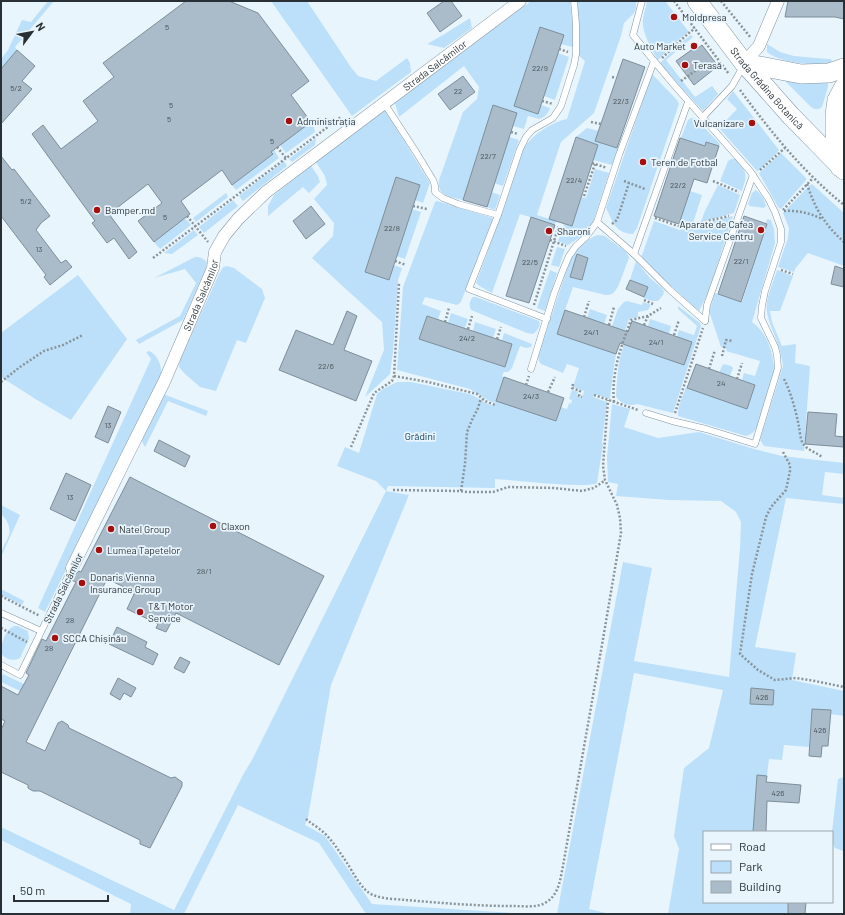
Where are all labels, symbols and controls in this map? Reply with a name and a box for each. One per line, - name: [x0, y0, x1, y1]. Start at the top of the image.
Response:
- place label: Moldpresa: [682, 11, 727, 23]
- north arrow: [12, 12, 52, 52]
- marker: Moldpresa: [669, 12, 679, 22]
- text: N: [33, 20, 48, 33]
- house number: 5: [165, 22, 169, 32]
- street label: Strada Salcâmilor: [400, 37, 469, 93]
- place label: Auto Market: [634, 40, 686, 52]
- marker: Auto Market: [689, 41, 699, 51]
- street label: Strada Grădina Botanică: [728, 45, 806, 131]
- place label: Terasă: [693, 59, 722, 71]
- marker: Terasă: [680, 60, 690, 70]
- house number: 22/9: [532, 63, 548, 73]
- house number: 5/2: [10, 83, 22, 93]
- house number: 22: [454, 86, 462, 96]
- house number: 22/3: [613, 96, 629, 106]
- house number: 5: [169, 100, 173, 110]
- house number: 5: [167, 114, 171, 124]
- place label: Administrația: [297, 115, 356, 127]
- marker: Administrația: [284, 116, 294, 126]
- place label: Vulcanizare: [694, 117, 744, 129]
- marker: Vulcanizare: [747, 118, 757, 128]
- house number: 5: [270, 136, 274, 146]
- house number: 22/7: [480, 151, 496, 161]
- place label: Teren de Fotbal: [651, 156, 718, 168]
- marker: Teren de Fotbal: [638, 157, 648, 167]
- house number: 22/4: [566, 175, 582, 185]
- house number: 22/2: [670, 180, 686, 190]
- house number: 5/2: [20, 196, 32, 206]
- place label: Bamper.md: [105, 204, 155, 216]
- marker: Bamper.md: [92, 205, 102, 215]
- house number: 5: [163, 212, 167, 222]
- place label: Aparate de Cafea Service Centru: [679, 218, 753, 242]
- house number: 22/8: [384, 223, 400, 233]
- place label: Sharoni: [557, 225, 590, 237]
- marker: Aparate de Cafea Service Centru: [756, 225, 766, 235]
- marker: Sharoni: [544, 226, 554, 236]
- house number: 13: [36, 244, 42, 254]
- house number: 22/1: [734, 256, 748, 266]
- house number: 22/5: [522, 257, 538, 267]
- street label: Strada Salcâmilor: [181, 258, 220, 333]
- house number: 24/1: [584, 327, 599, 337]
- house number: 24/2: [459, 333, 475, 343]
- house number: 24/1: [649, 337, 664, 347]
- house number: 22/6: [318, 361, 334, 371]
- house number: 24: [717, 378, 725, 388]
- house number: 24/3: [523, 391, 539, 401]
- house number: 13: [105, 420, 111, 430]
- park label: Grădini: [405, 430, 435, 442]
- house number: 13: [67, 492, 73, 502]
- place label: Claxon: [221, 520, 250, 532]
- marker: Claxon: [208, 521, 218, 531]
- place label: Natel Group: [119, 523, 170, 535]
- marker: Natel Group: [106, 524, 116, 534]
- place label: Lumea Tapetelor: [107, 544, 181, 556]
- marker: Lumea Tapetelor: [94, 545, 104, 555]
- street label: Strada Salcâmilor: [41, 551, 85, 625]
- house number: 28/1: [197, 566, 211, 576]
- place label: Donaris Vienna Insurance Group: [90, 571, 161, 595]
- marker: Donaris Vienna Insurance Group: [77, 578, 87, 588]
- place label: T&T Motor Service: [148, 600, 193, 624]
- marker: T&T Motor Service: [135, 607, 145, 617]
- house number: 28: [66, 615, 74, 625]
- place label: SCCA Chișinău: [63, 632, 126, 644]
- marker: SCCA Chișinău: [50, 633, 60, 643]
- house number: 28: [45, 643, 53, 653]
- house number: 426: [756, 692, 768, 702]
- house number: 426: [814, 725, 826, 735]
- house number: 426: [772, 788, 784, 798]
- legend: [703, 831, 833, 903]
- text: Road: [739, 839, 766, 853]
- text: Park: [739, 859, 763, 873]
- scale bar: [14, 877, 108, 903]
- text: Building: [739, 879, 781, 893]
- text: 50 m: [20, 883, 45, 897]

